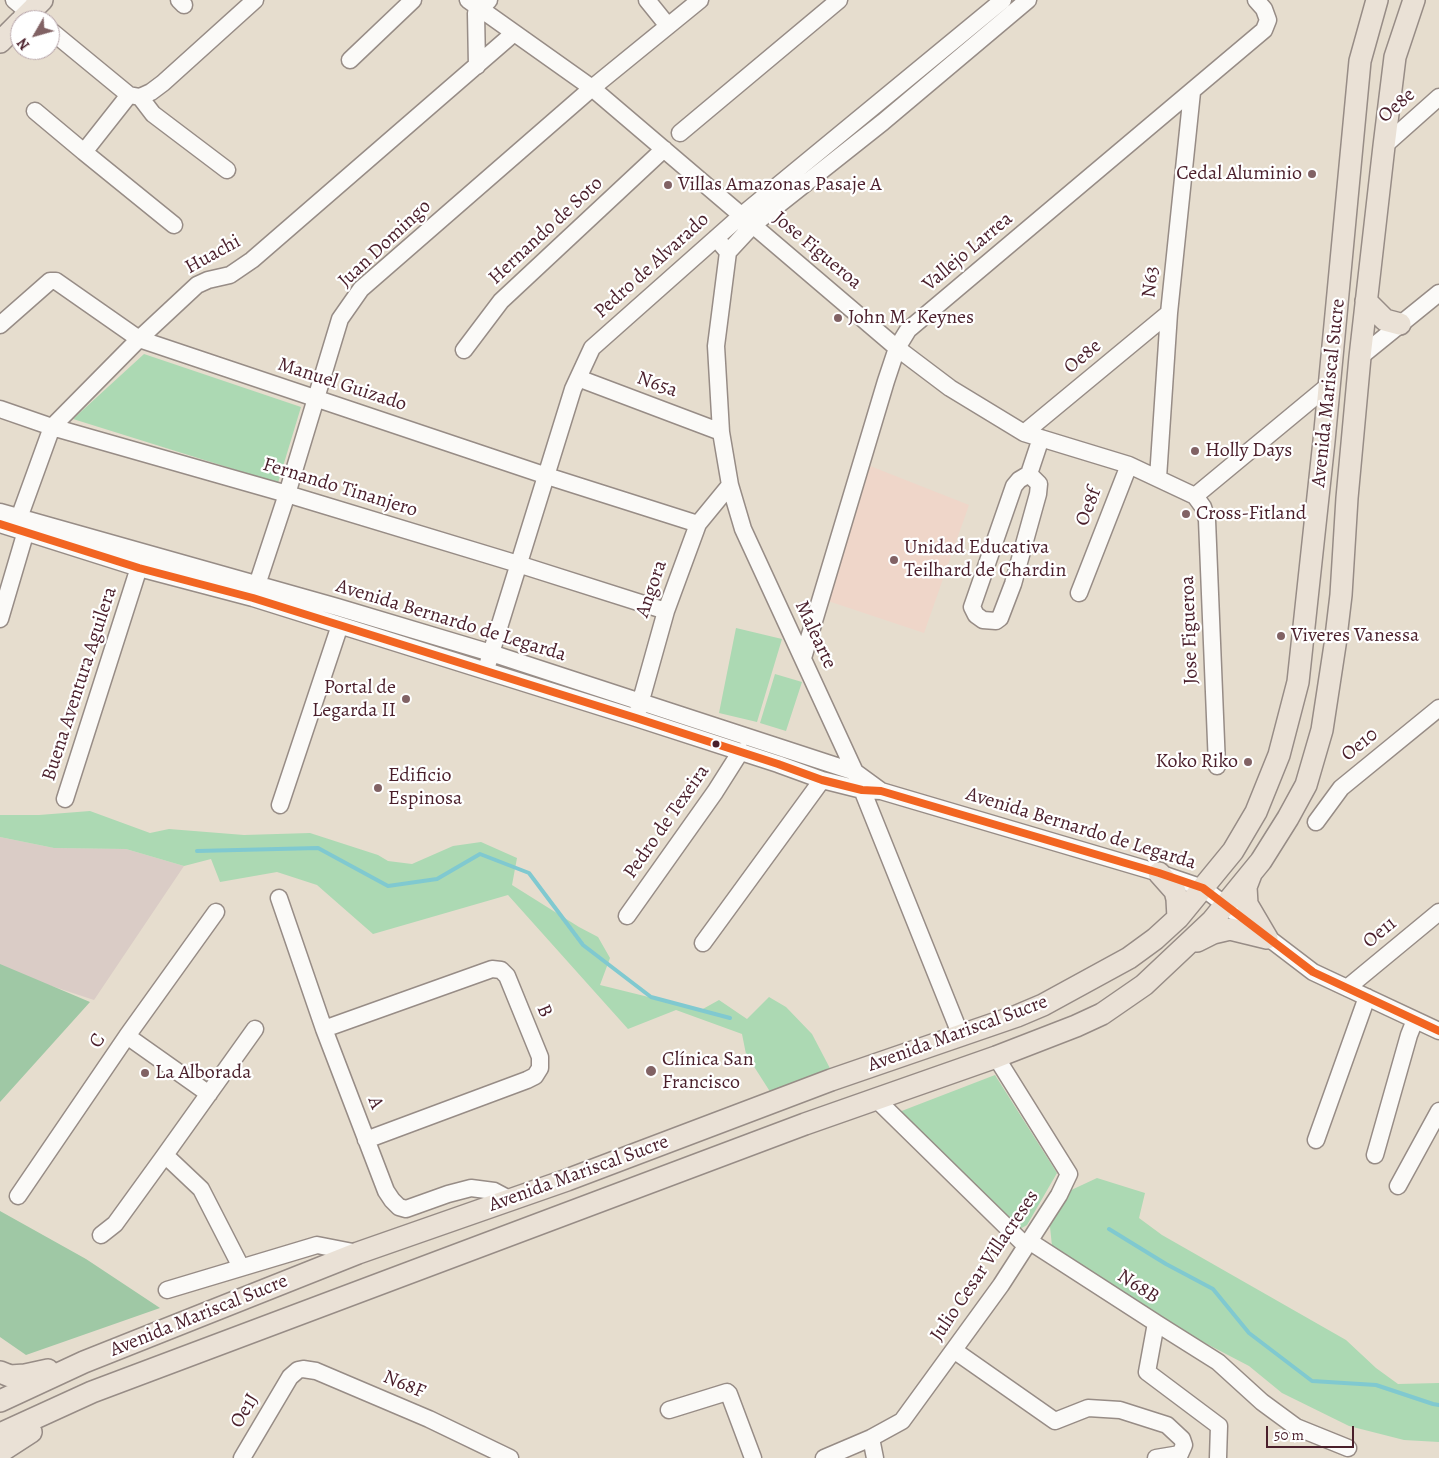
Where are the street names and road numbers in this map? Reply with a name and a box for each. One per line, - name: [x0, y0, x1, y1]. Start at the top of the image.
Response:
- street label: Oe8e: [1373, 83, 1421, 129]
- street label: Hernando de Soto: [484, 172, 608, 290]
- street label: Juan Domingo: [334, 195, 436, 293]
- street label: Jose Figueroa: [768, 207, 866, 295]
- street label: Vallejo Larrea: [918, 207, 1018, 297]
- street label: Pedro de Alvarado: [590, 208, 714, 324]
- street label: Huachi: [181, 230, 245, 280]
- street label: N63: [1137, 265, 1165, 299]
- street label: Avenida Mariscal Sucre: [1307, 297, 1351, 489]
- street label: Oe8e: [1059, 334, 1107, 380]
- street label: Manuel Guizado: [274, 353, 410, 417]
- street label: N65a: [633, 367, 681, 403]
- street label: Fernando Tinanjero: [260, 453, 420, 523]
- street label: Oe8f: [1071, 484, 1107, 530]
- street label: Angora: [631, 557, 673, 621]
- street label: Avenida Bernardo de Legarda: [333, 575, 569, 667]
- street label: Jose Figueroa: [1176, 575, 1204, 685]
- street label: Buena Aventura Aguilera: [37, 584, 123, 784]
- street label: Malearte: [789, 597, 841, 673]
- street label: Oe10: [1337, 723, 1383, 767]
- street label: Pedro de Texeira: [619, 760, 715, 884]
- street label: Avenida Bernardo de Legarda: [963, 783, 1199, 875]
- street label: Oe11: [1358, 912, 1402, 954]
- street label: Avenida Mariscal Sucre: [865, 990, 1051, 1078]
- street label: B: [531, 1001, 557, 1021]
- street label: C: [85, 1029, 111, 1053]
- street label: A: [362, 1093, 388, 1113]
- street label: Avenida Mariscal Sucre: [486, 1130, 672, 1218]
- street label: Julio Cesar Villacreses: [925, 1186, 1045, 1346]
- street label: N68B: [1112, 1265, 1164, 1309]
- street label: Avenida Mariscal Sucre: [107, 1269, 291, 1363]
- street label: N68F: [379, 1365, 429, 1405]
- street label: Oe1J: [225, 1389, 265, 1433]

